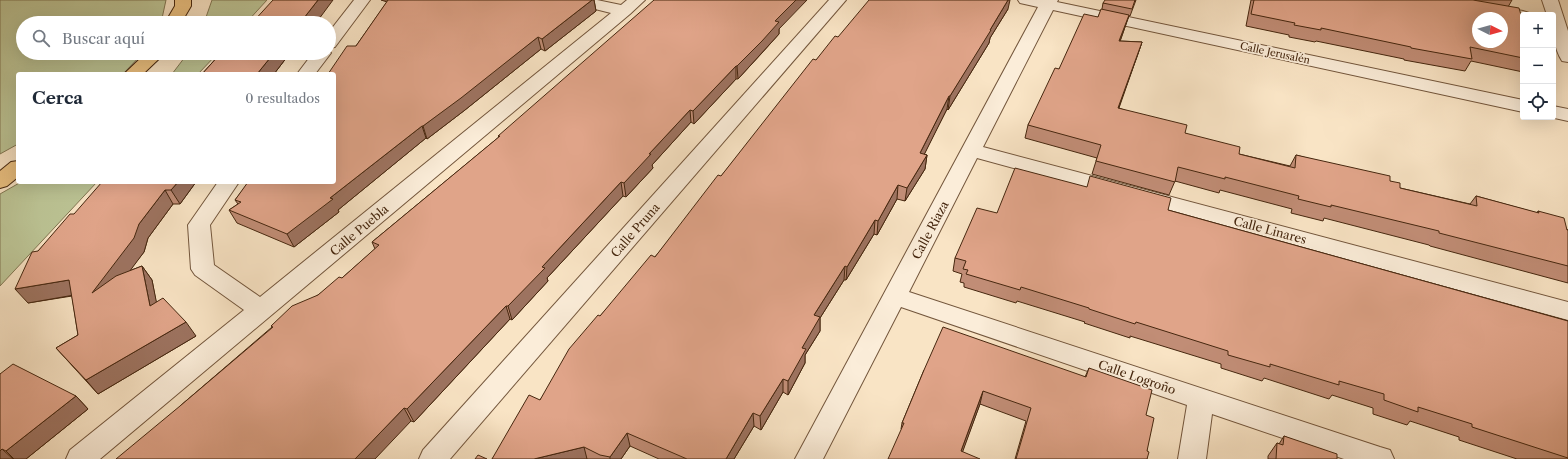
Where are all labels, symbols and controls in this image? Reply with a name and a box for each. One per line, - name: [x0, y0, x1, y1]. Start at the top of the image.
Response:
- north arrow: [1472, 12, 1508, 48]
- map controls: [1520, 12, 1556, 120]
- button: +: [1520, 12, 1556, 48]
- search box: [16, 16, 336, 60]
- icon: search: [30, 27, 52, 49]
- text: Buscar aquí: [62, 29, 145, 48]
- street label: Calle Jerusalén: [1239, 39, 1312, 67]
- button: −: [1520, 48, 1556, 84]
- button: locate: [1520, 84, 1556, 120]
- text: Cerca: [32, 88, 83, 108]
- text: 0 resultados: [245, 90, 320, 106]
- street label: Calle Riaza: [908, 198, 952, 262]
- street label: Calle Pruna: [607, 199, 663, 260]
- street label: Calle Puebla: [327, 201, 392, 259]
- street label: Calle Linares: [1232, 213, 1308, 247]
- street label: Calle Logroño: [1096, 357, 1178, 397]

